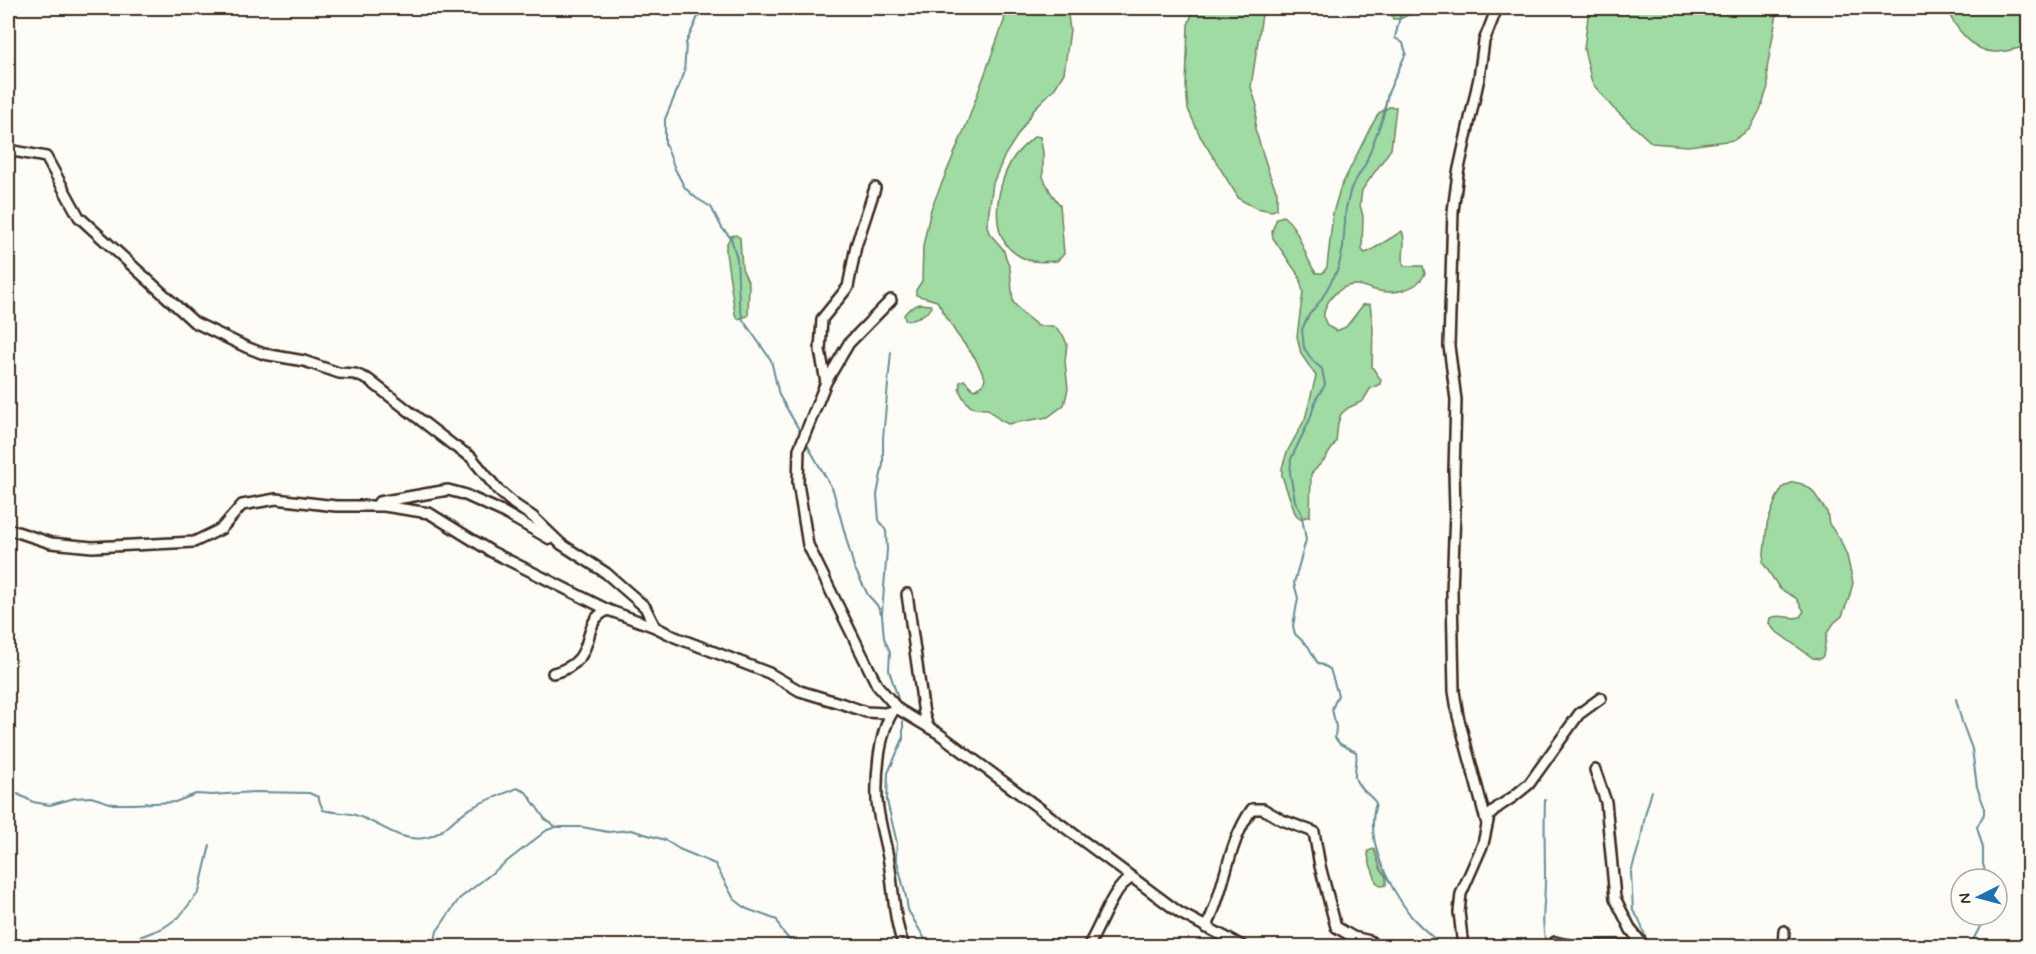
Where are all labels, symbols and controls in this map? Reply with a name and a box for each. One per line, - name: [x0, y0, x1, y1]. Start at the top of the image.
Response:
- north arrow: [1949, 867, 2009, 927]
- text: N: [1955, 892, 1977, 905]

